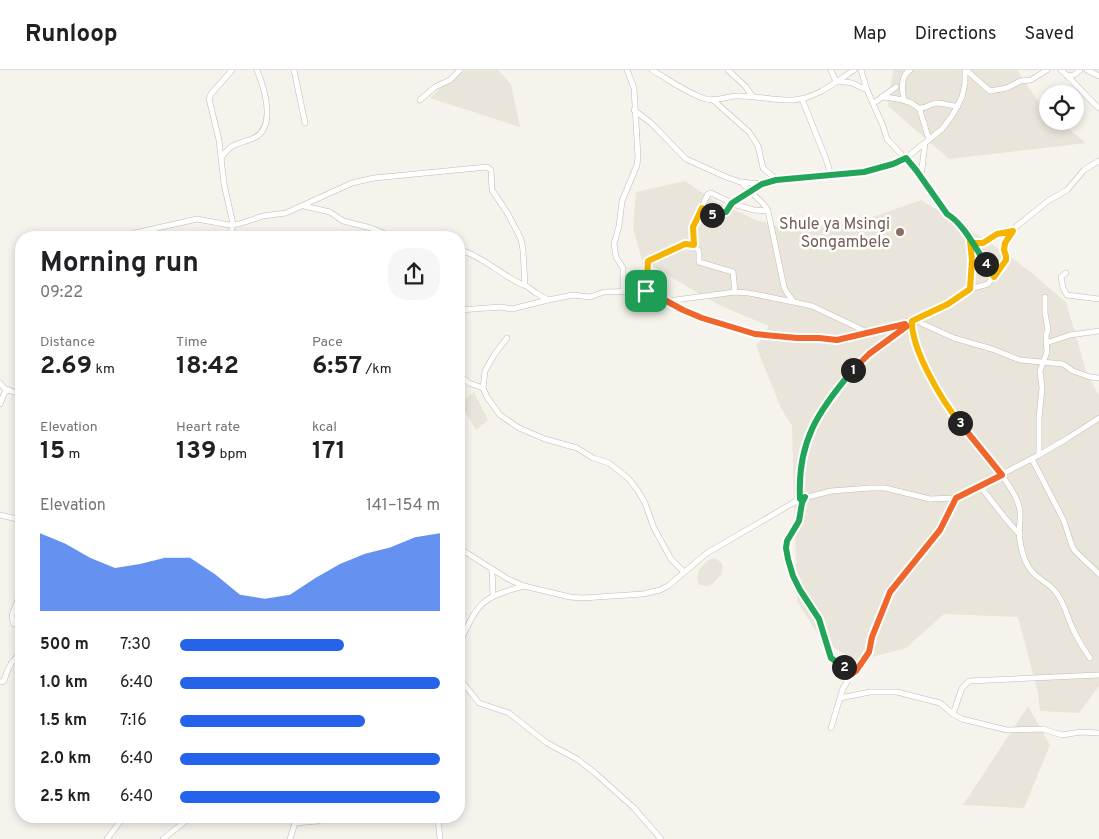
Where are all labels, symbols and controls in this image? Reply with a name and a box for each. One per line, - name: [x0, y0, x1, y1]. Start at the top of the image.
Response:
- text: Runloop: [25, 20, 118, 50]
- text: Map: [853, 23, 887, 46]
- text: Directions: [915, 23, 997, 46]
- text: Saved: [1025, 23, 1074, 46]
- map controls: [1039, 85, 1084, 130]
- button: locate: [1039, 85, 1084, 130]
- pin: 5: [700, 202, 724, 228]
- text: 5: [708, 207, 717, 224]
- place label: Shule ya Msingi Songambele: [779, 215, 890, 253]
- marker: Shule ya Msingi Songambele: [894, 226, 906, 238]
- text: Morning run: [40, 246, 199, 282]
- button: share: [388, 248, 440, 300]
- pin: 4: [974, 252, 998, 276]
- text: 4: [982, 256, 991, 273]
- pin: [625, 270, 667, 312]
- icon: arrive: [632, 277, 660, 305]
- text: 09:22: [40, 283, 83, 303]
- text: Distance: [40, 334, 95, 351]
- text: Time: [176, 334, 207, 351]
- text: Pace: [312, 334, 343, 351]
- text: 2.69: [40, 351, 92, 383]
- text: 18:42: [176, 351, 239, 383]
- text: 6:57: [312, 351, 362, 383]
- pin: 1: [840, 358, 866, 382]
- text: km: [92, 361, 115, 378]
- text: /km: [362, 361, 392, 378]
- text: 1: [851, 362, 856, 379]
- pin: 3: [948, 410, 972, 436]
- text: 3: [956, 415, 965, 432]
- text: Elevation: [40, 419, 98, 436]
- text: Heart rate: [176, 419, 240, 436]
- text: kcal: [312, 419, 337, 436]
- text: 15: [40, 436, 65, 468]
- text: 139: [176, 436, 216, 468]
- text: 171: [312, 436, 346, 468]
- text: m: [65, 446, 80, 463]
- text: bpm: [216, 446, 247, 463]
- text: Elevation: [40, 496, 106, 516]
- text: 141–154 m: [366, 496, 440, 516]
- text: 500 m: [40, 635, 89, 655]
- text: 7:30: [120, 635, 151, 655]
- pin: 2: [832, 654, 856, 680]
- text: 2: [840, 659, 849, 676]
- text: 1.0 km: [40, 673, 88, 693]
- text: 6:40: [120, 673, 153, 693]
- text: 1.5 km: [40, 711, 87, 731]
- text: 7:16: [120, 711, 147, 731]
- text: 2.0 km: [40, 749, 91, 769]
- text: 6:40: [120, 749, 153, 769]
- text: 2.5 km: [40, 787, 90, 807]
- text: 6:40: [120, 787, 153, 807]

